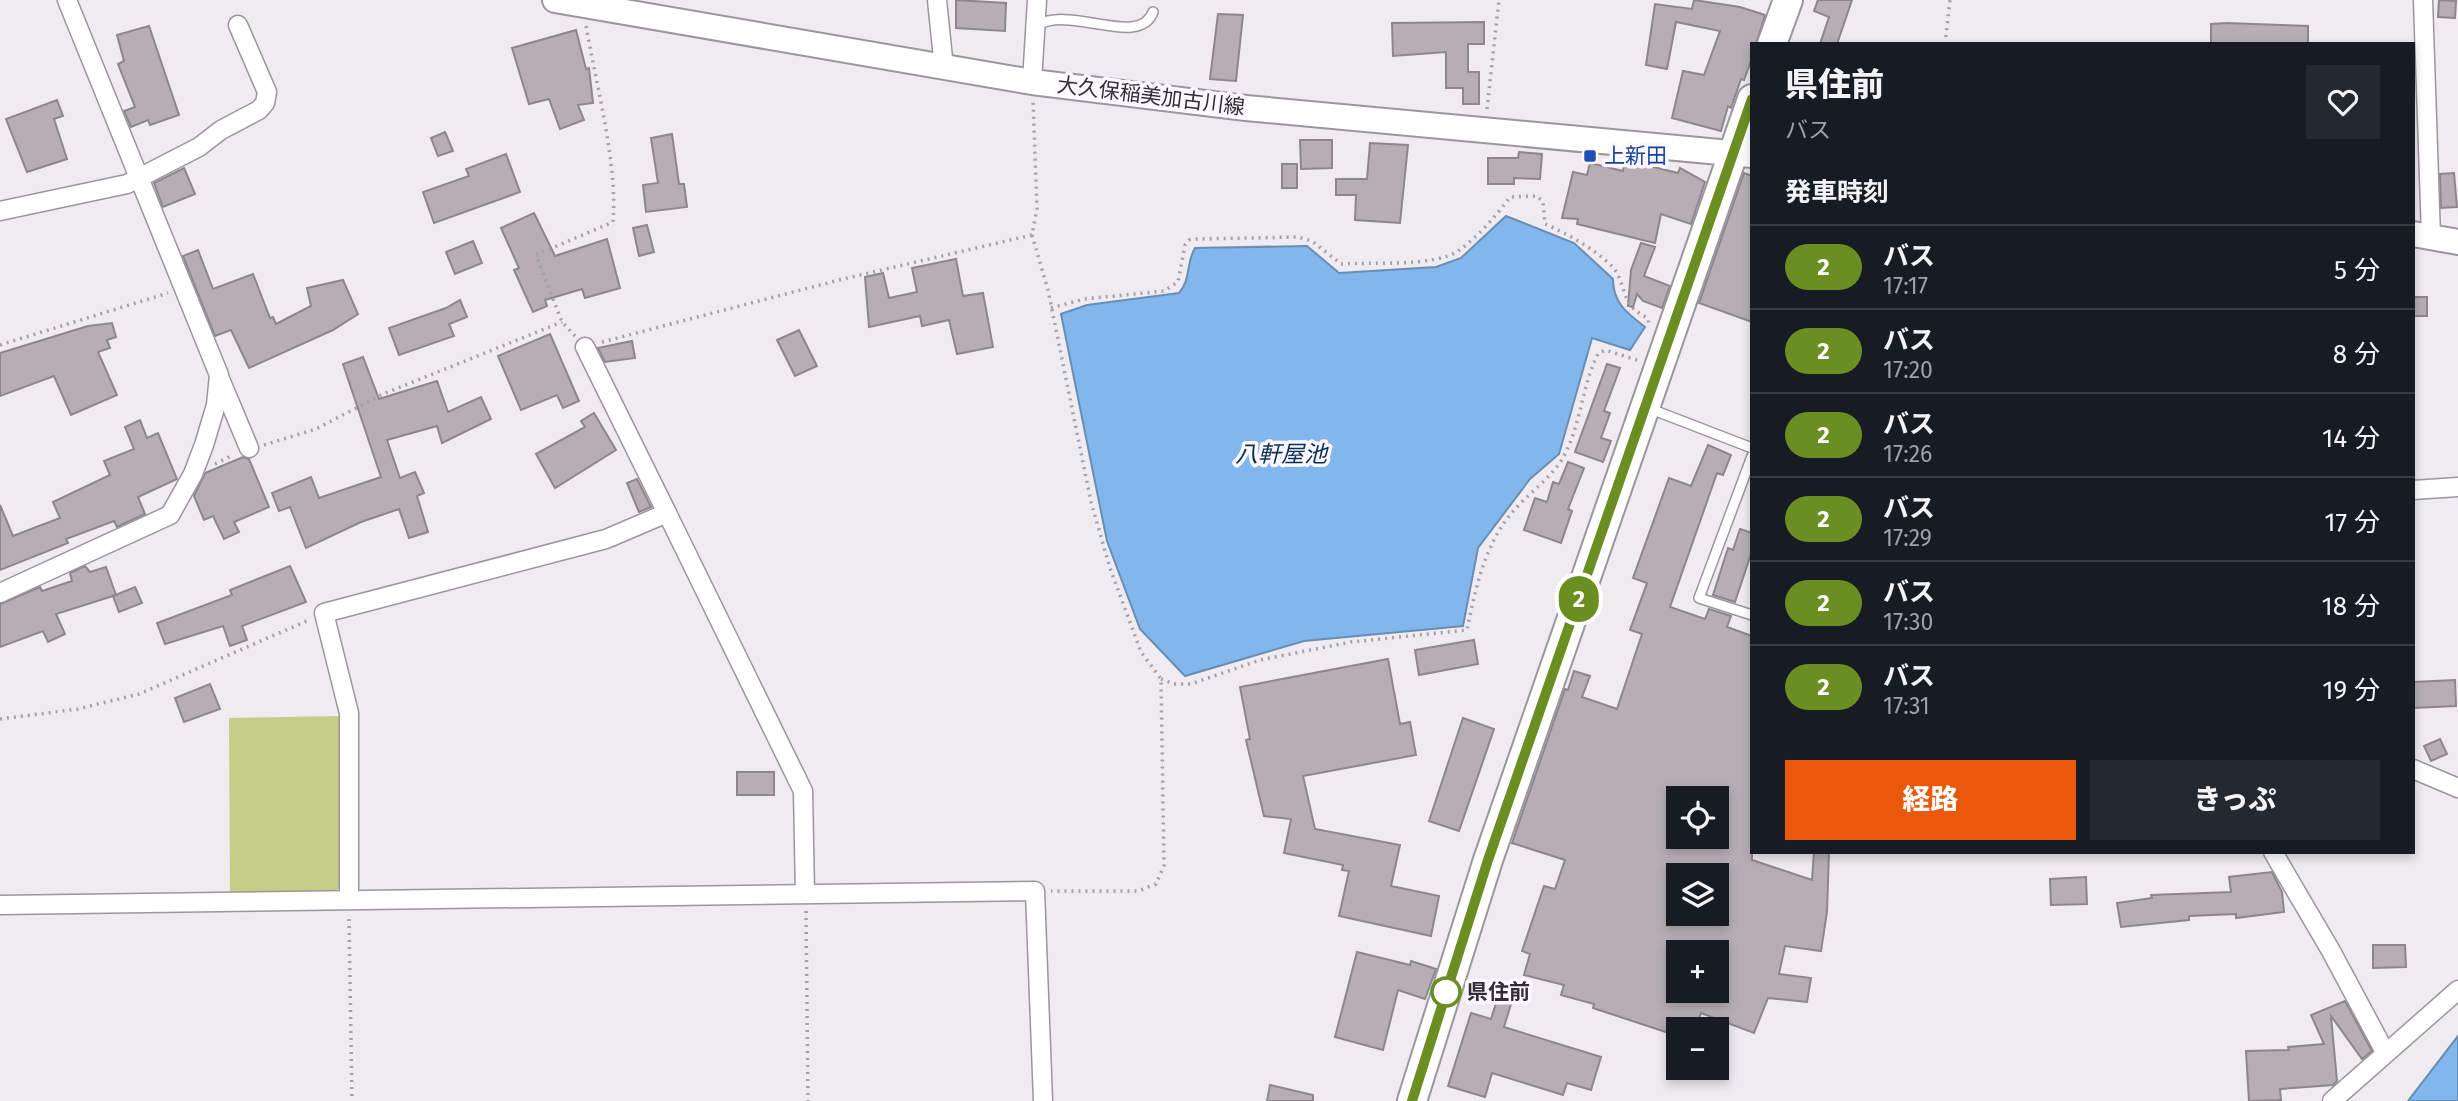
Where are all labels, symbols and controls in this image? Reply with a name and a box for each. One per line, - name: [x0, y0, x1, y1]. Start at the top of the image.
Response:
- text: 県住前: [1785, 65, 1884, 105]
- button: heart: [2306, 65, 2380, 139]
- street label: 大久保稲美加古川線: [1056, 72, 1246, 120]
- text: バス: [1785, 116, 1831, 144]
- place label: 上新田: [1604, 143, 1667, 169]
- marker: 上新田: [1582, 148, 1598, 164]
- text: 発車時刻: [1785, 177, 1889, 208]
- text: バス: [1883, 241, 1935, 272]
- text: 2: [1817, 253, 1830, 281]
- text: 5 分: [2334, 255, 2380, 286]
- text: 17:17: [1883, 272, 1928, 300]
- text: バス: [1883, 325, 1935, 356]
- text: 2: [1817, 337, 1830, 365]
- text: 8 分: [2333, 339, 2380, 370]
- text: 17:20: [1883, 356, 1933, 384]
- text: バス: [1883, 409, 1935, 440]
- text: 2: [1817, 421, 1830, 449]
- text: 14 分: [2322, 423, 2380, 454]
- water label: 八軒屋池: [1235, 440, 1329, 468]
- text: 17:26: [1883, 440, 1932, 468]
- text: バス: [1883, 493, 1935, 524]
- text: 2: [1817, 505, 1830, 533]
- text: 17 分: [2324, 507, 2380, 538]
- text: 17:29: [1883, 524, 1932, 552]
- line badge: 2: [1556, 576, 1602, 622]
- text: バス: [1883, 577, 1935, 608]
- text: 2: [1573, 585, 1585, 613]
- text: 2: [1817, 589, 1830, 617]
- text: 18 分: [2322, 591, 2380, 622]
- text: 17:30: [1883, 608, 1933, 636]
- text: バス: [1883, 661, 1935, 692]
- text: 2: [1817, 673, 1830, 701]
- text: 19 分: [2322, 675, 2380, 706]
- text: 17:31: [1883, 692, 1930, 720]
- button: 経路: [1785, 760, 2076, 840]
- button: きっぷ: [2090, 760, 2380, 840]
- map controls: [1666, 786, 1729, 1080]
- button: locate: [1666, 786, 1729, 849]
- button: layers: [1666, 863, 1729, 926]
- button: +: [1666, 940, 1729, 1003]
- marker: 県住前: [1431, 977, 1461, 1007]
- place label: 県住前: [1467, 979, 1530, 1005]
- button: −: [1666, 1017, 1729, 1080]

